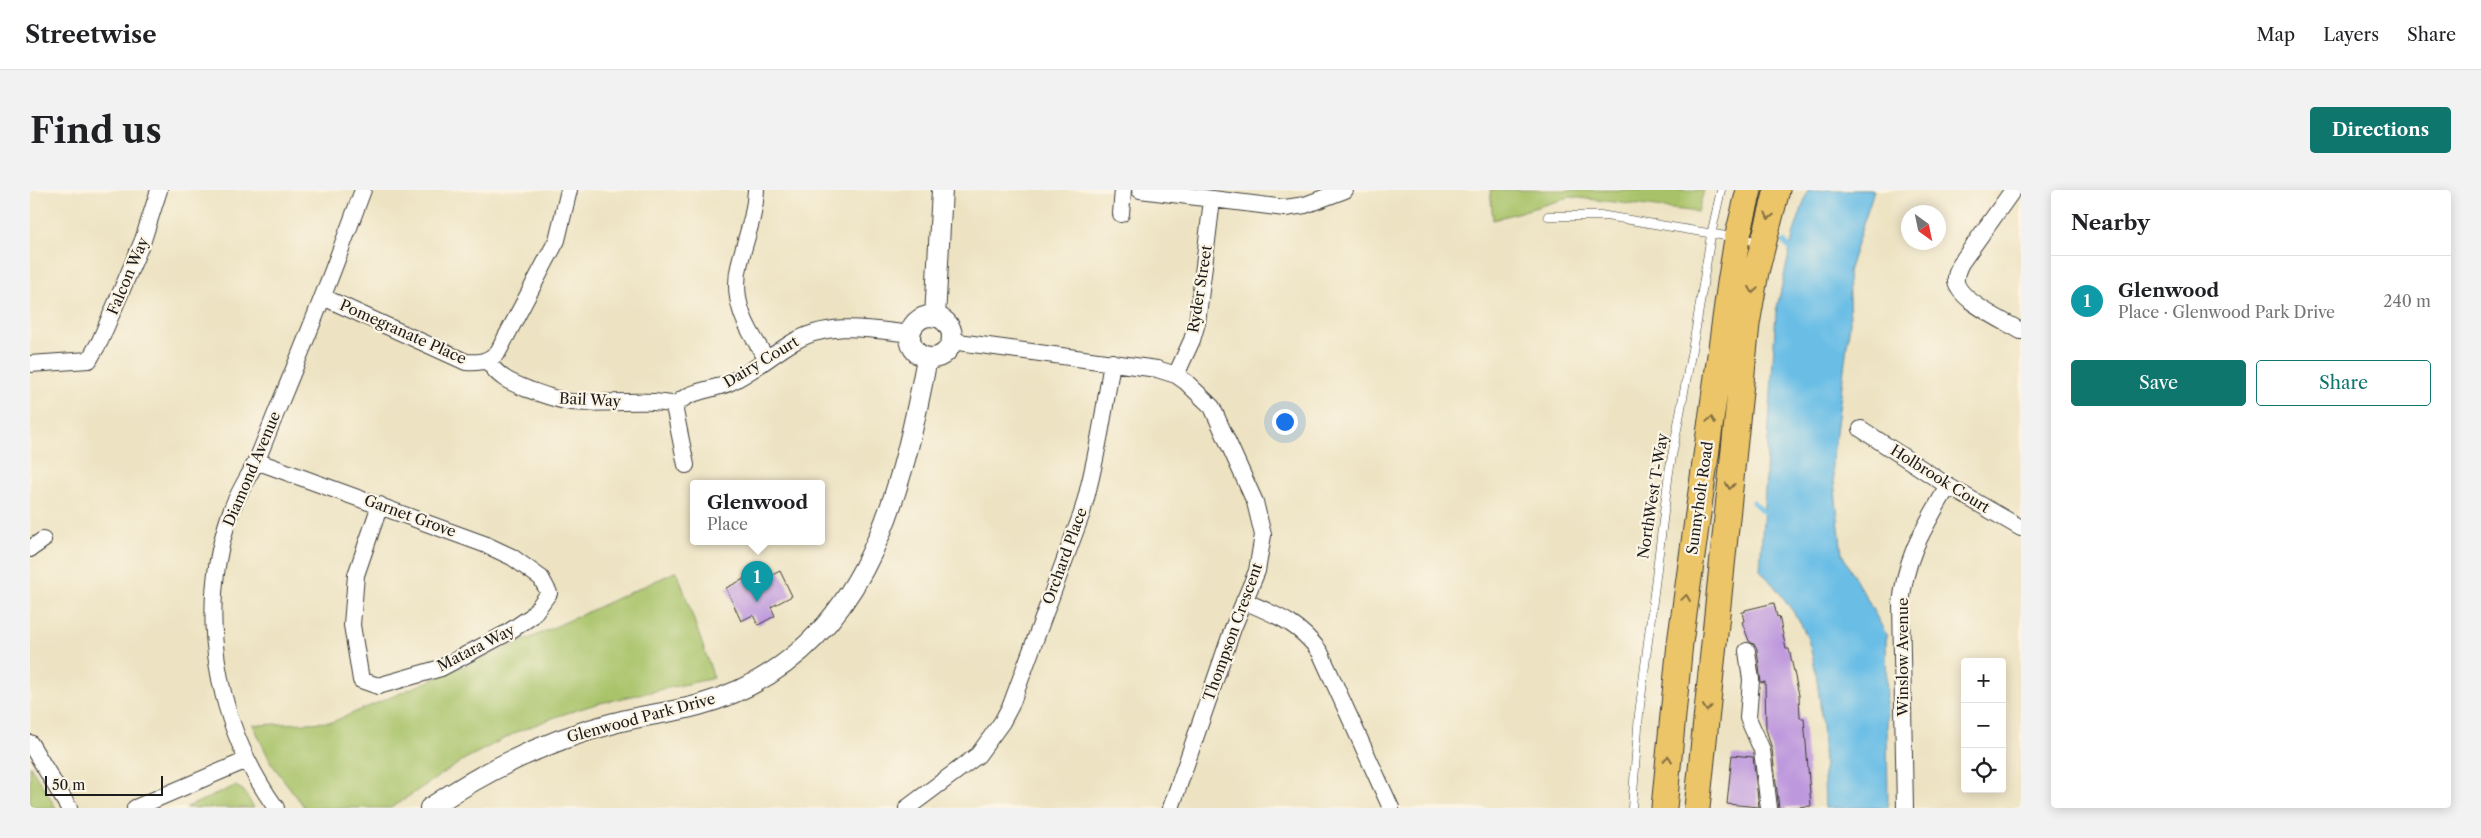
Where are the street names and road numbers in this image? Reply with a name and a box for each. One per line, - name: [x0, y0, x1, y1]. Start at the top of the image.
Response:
- street label: Falcon Way: [103, 234, 153, 317]
- street label: Ryder Street: [1183, 243, 1216, 334]
- street label: Pomegranate Place: [337, 295, 470, 368]
- street label: Dairy Court: [720, 331, 802, 391]
- street label: Bail Way: [559, 388, 622, 411]
- street label: Diamond Avenue: [219, 408, 284, 529]
- street label: NorthWest T-Way: [1633, 431, 1672, 560]
- street label: Sunnyholt Road: [1682, 440, 1717, 556]
- street label: Holbrook Court: [1887, 440, 1994, 517]
- street label: Garnet Grove: [362, 490, 459, 541]
- street label: Orchard Place: [1038, 505, 1091, 607]
- street label: Thompson Crescent: [1199, 559, 1267, 704]
- street label: Winslow Avenue: [1893, 598, 1912, 717]
- street label: Matara Way: [434, 620, 518, 675]
- street label: Glenwood Park Drive: [565, 689, 717, 746]

